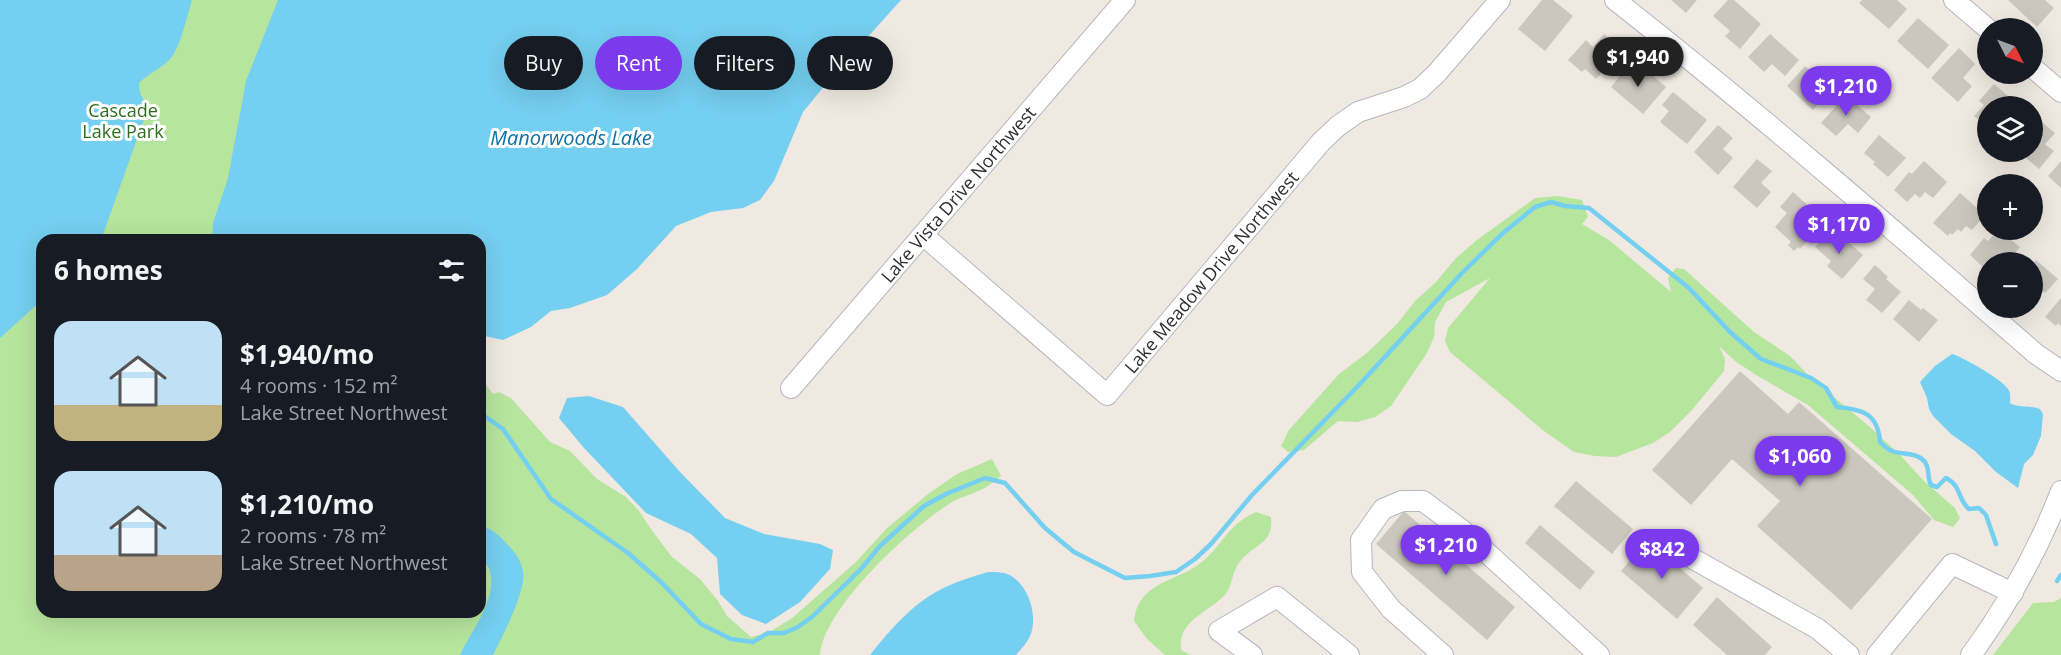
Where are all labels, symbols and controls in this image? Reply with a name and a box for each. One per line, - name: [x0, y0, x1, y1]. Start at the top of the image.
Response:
- north arrow: [1977, 18, 2043, 84]
- map controls: [1977, 18, 2043, 318]
- chip: Buy: [504, 36, 583, 90]
- chip: Rent: [595, 36, 682, 90]
- chip: Filters: [694, 36, 795, 90]
- chip: New: [807, 36, 893, 90]
- pin: $1,940: [1589, 37, 1687, 88]
- text: $1,940: [1607, 43, 1669, 70]
- pin: $1,210: [1797, 66, 1895, 117]
- text: $1,210: [1815, 72, 1877, 99]
- button: layers: [1977, 96, 2043, 162]
- park label: Cascade Lake Park: [82, 98, 164, 143]
- street label: Lake Vista Drive Northwest: [875, 101, 1041, 287]
- water label: Manorwoods Lake: [490, 124, 652, 151]
- street label: Lake Meadow Drive Northwest: [1119, 166, 1303, 378]
- button: +: [1977, 174, 2043, 240]
- pin: $1,170: [1790, 204, 1888, 255]
- text: $1,170: [1808, 210, 1870, 237]
- text: 6 homes: [54, 252, 163, 288]
- button: −: [1977, 252, 2043, 318]
- icon: filters: [435, 254, 468, 287]
- text: $1,940/mo: [240, 336, 374, 372]
- icon: home: [102, 345, 174, 417]
- text: 4 rooms · 152 m²: [240, 372, 398, 399]
- text: Lake Street Northwest: [240, 399, 448, 426]
- pin: $1,060: [1751, 436, 1849, 487]
- text: $1,060: [1769, 442, 1831, 469]
- text: $1,210/mo: [240, 486, 374, 522]
- icon: home: [102, 495, 174, 567]
- text: 2 rooms · 78 m²: [240, 522, 386, 549]
- pin: $1,210: [1397, 525, 1495, 576]
- pin: $842: [1626, 529, 1698, 580]
- text: $1,210: [1415, 531, 1477, 558]
- text: $842: [1639, 535, 1685, 562]
- text: Lake Street Northwest: [240, 549, 448, 576]

